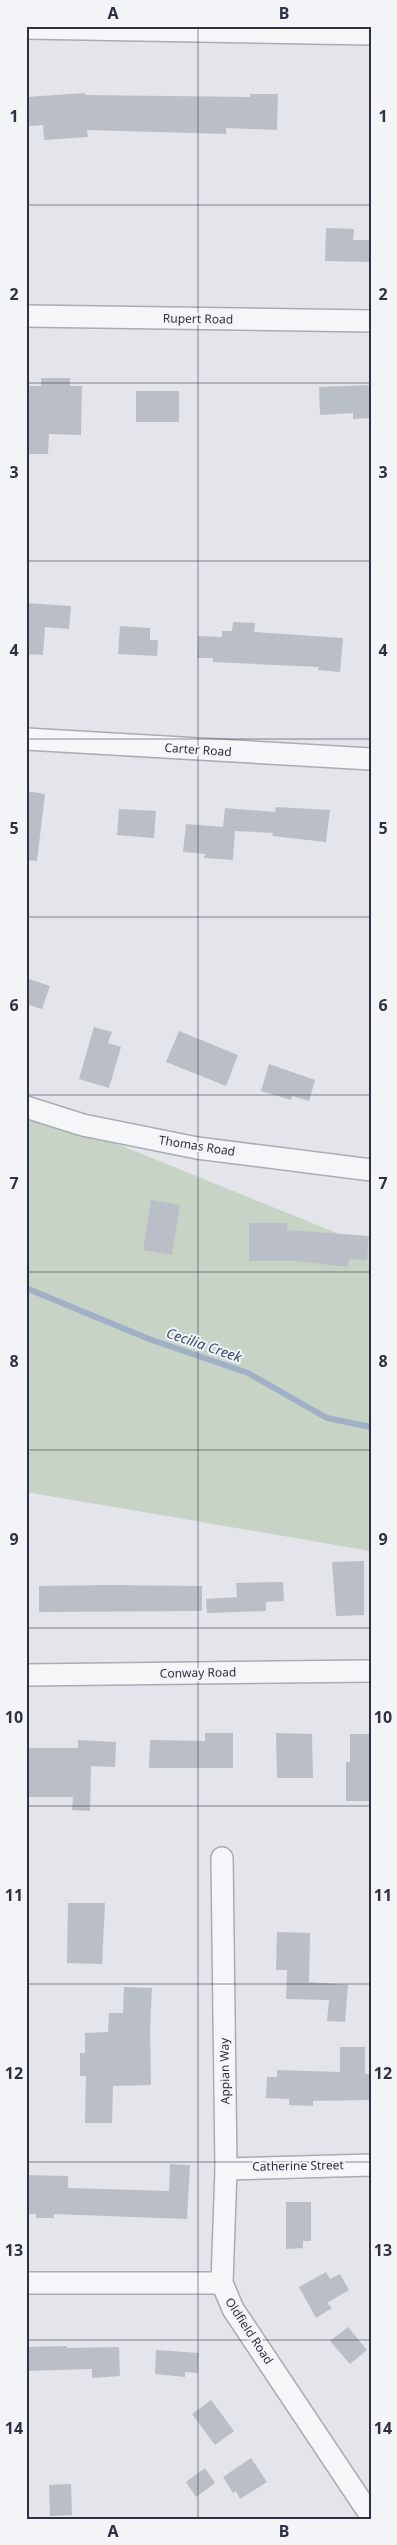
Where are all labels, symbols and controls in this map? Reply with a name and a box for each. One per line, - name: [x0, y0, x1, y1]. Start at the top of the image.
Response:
- text: A: [107, 2, 119, 24]
- text: B: [279, 2, 289, 24]
- text: 1: [9, 105, 19, 127]
- text: 1: [378, 105, 388, 127]
- text: 2: [9, 283, 19, 305]
- text: 2: [378, 283, 388, 305]
- street label: Rupert Road: [163, 309, 233, 328]
- text: 3: [9, 461, 19, 483]
- text: 3: [378, 461, 388, 483]
- text: 4: [9, 639, 19, 661]
- text: 4: [378, 639, 388, 661]
- street label: Carter Road: [164, 739, 232, 760]
- text: 5: [9, 817, 19, 839]
- text: 5: [378, 817, 388, 839]
- text: 6: [9, 994, 19, 1016]
- text: 6: [378, 994, 388, 1016]
- street label: Thomas Road: [158, 1131, 236, 1160]
- text: 7: [9, 1172, 19, 1194]
- text: 7: [378, 1172, 388, 1194]
- water label: Cecilia Creek: [164, 1323, 245, 1367]
- text: 8: [9, 1350, 19, 1372]
- text: 8: [378, 1350, 388, 1372]
- text: 9: [9, 1528, 19, 1550]
- text: 9: [378, 1528, 388, 1550]
- street label: Conway Road: [160, 1663, 236, 1682]
- text: 10: [5, 1706, 23, 1728]
- text: 10: [374, 1706, 392, 1728]
- text: 11: [5, 1884, 23, 1906]
- text: 11: [374, 1884, 392, 1906]
- street label: Appian Way: [215, 2037, 234, 2104]
- text: 12: [5, 2062, 23, 2084]
- text: 12: [374, 2062, 392, 2084]
- street label: Catherine Street: [252, 2156, 345, 2175]
- text: 13: [5, 2239, 23, 2261]
- text: 13: [374, 2239, 392, 2261]
- street label: Oldfield Road: [222, 2294, 277, 2367]
- text: 14: [5, 2417, 23, 2439]
- text: 14: [374, 2417, 392, 2439]
- text: A: [107, 2520, 119, 2542]
- text: B: [279, 2520, 289, 2542]

